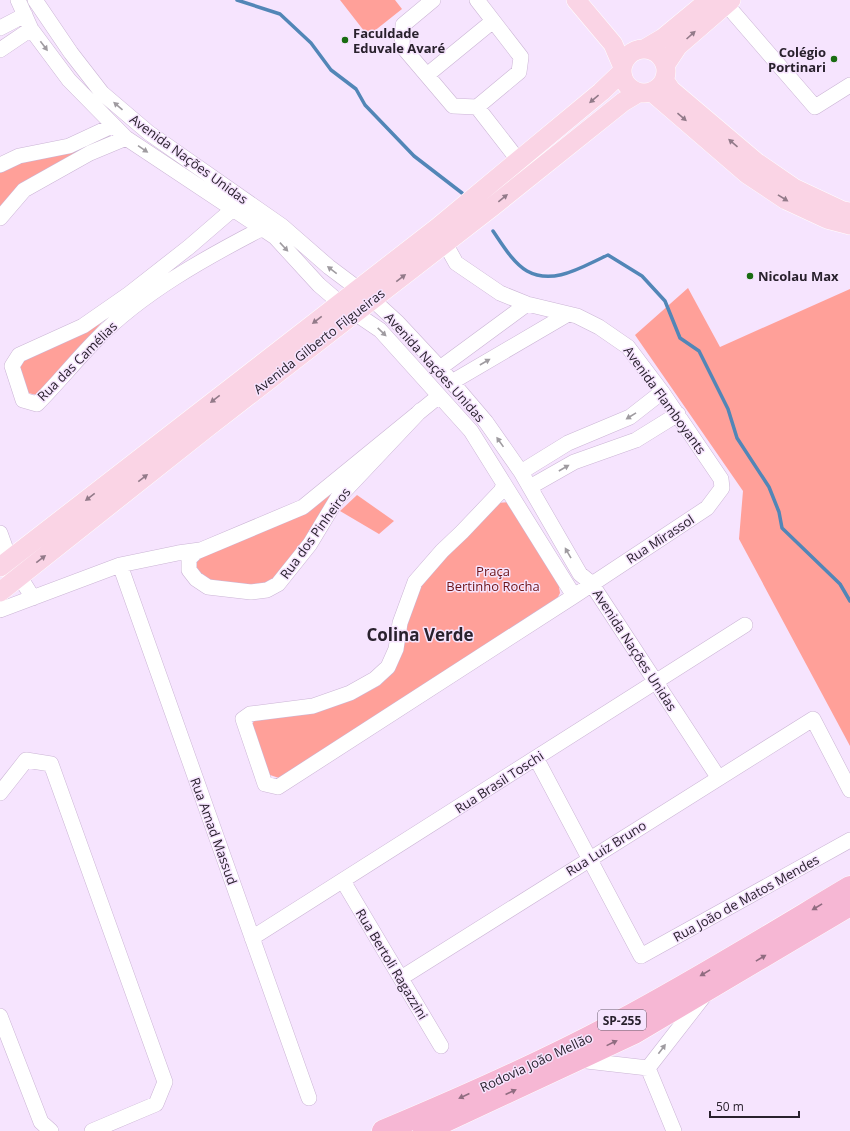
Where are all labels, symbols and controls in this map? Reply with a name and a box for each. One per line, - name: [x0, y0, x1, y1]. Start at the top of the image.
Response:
- place label: Faculdade Eduvale Avaré: [353, 24, 445, 57]
- one-way arrow: [686, 30, 696, 40]
- marker: Faculdade Eduvale Avaré: [340, 35, 350, 45]
- one-way arrow: [40, 41, 48, 52]
- place label: Colégio Portinari: [768, 43, 826, 76]
- marker: Colégio Portinari: [829, 54, 839, 64]
- one-way arrow: [588, 94, 599, 103]
- one-way arrow: [113, 102, 123, 111]
- street label: Avenida Nações Unidas: [126, 110, 252, 208]
- one-way arrow: [676, 112, 687, 121]
- one-way arrow: [729, 139, 738, 148]
- one-way arrow: [138, 145, 148, 153]
- one-way arrow: [498, 194, 509, 202]
- one-way arrow: [778, 194, 788, 202]
- one-way arrow: [279, 242, 289, 252]
- one-way arrow: [327, 265, 338, 274]
- place label: Nicolau Max: [758, 267, 839, 285]
- marker: Nicolau Max: [745, 271, 755, 281]
- one-way arrow: [395, 274, 406, 282]
- street label: Avenida Gilberto Filgueiras: [250, 284, 388, 398]
- street label: Avenida Nações Unidas: [381, 308, 489, 426]
- one-way arrow: [312, 316, 323, 324]
- street label: Rua das Camélias: [33, 317, 121, 405]
- one-way arrow: [377, 327, 386, 337]
- street label: Avenida Flamboyants: [620, 342, 710, 458]
- one-way arrow: [479, 359, 491, 366]
- one-way arrow: [209, 395, 220, 404]
- one-way arrow: [626, 412, 637, 419]
- one-way arrow: [496, 437, 504, 448]
- one-way arrow: [558, 464, 570, 471]
- one-way arrow: [138, 474, 149, 482]
- street label: Rua dos Pinheiros: [276, 484, 354, 582]
- one-way arrow: [85, 492, 95, 500]
- street label: Rua Mirassol: [623, 510, 697, 568]
- one-way arrow: [564, 547, 571, 559]
- one-way arrow: [36, 554, 47, 563]
- park label: Praça Bertinho Rocha: [446, 562, 540, 595]
- street label: Avenida Nações Unidas: [589, 586, 681, 714]
- district label: Colina Verde: [366, 623, 474, 646]
- street label: Rua Brasil Toschi: [451, 747, 547, 817]
- street label: Rua Amad Massud: [186, 775, 242, 887]
- street label: Rua Luiz Bruno: [562, 816, 650, 880]
- street label: Rua João de Matos Mendes: [670, 850, 822, 946]
- one-way arrow: [811, 903, 823, 910]
- street label: Rua Bertoli Ragazzini: [352, 905, 432, 1023]
- one-way arrow: [755, 955, 767, 962]
- one-way arrow: [699, 970, 711, 977]
- road number: SP-255: [598, 1010, 646, 1030]
- street label: Rodovia João Mellão: [477, 1028, 595, 1096]
- one-way arrow: [606, 1040, 618, 1047]
- one-way arrow: [658, 1044, 666, 1054]
- one-way arrow: [505, 1089, 516, 1095]
- one-way arrow: [459, 1093, 470, 1099]
- scale bar: [710, 1093, 799, 1119]
- text: 50 m: [716, 1098, 744, 1115]

